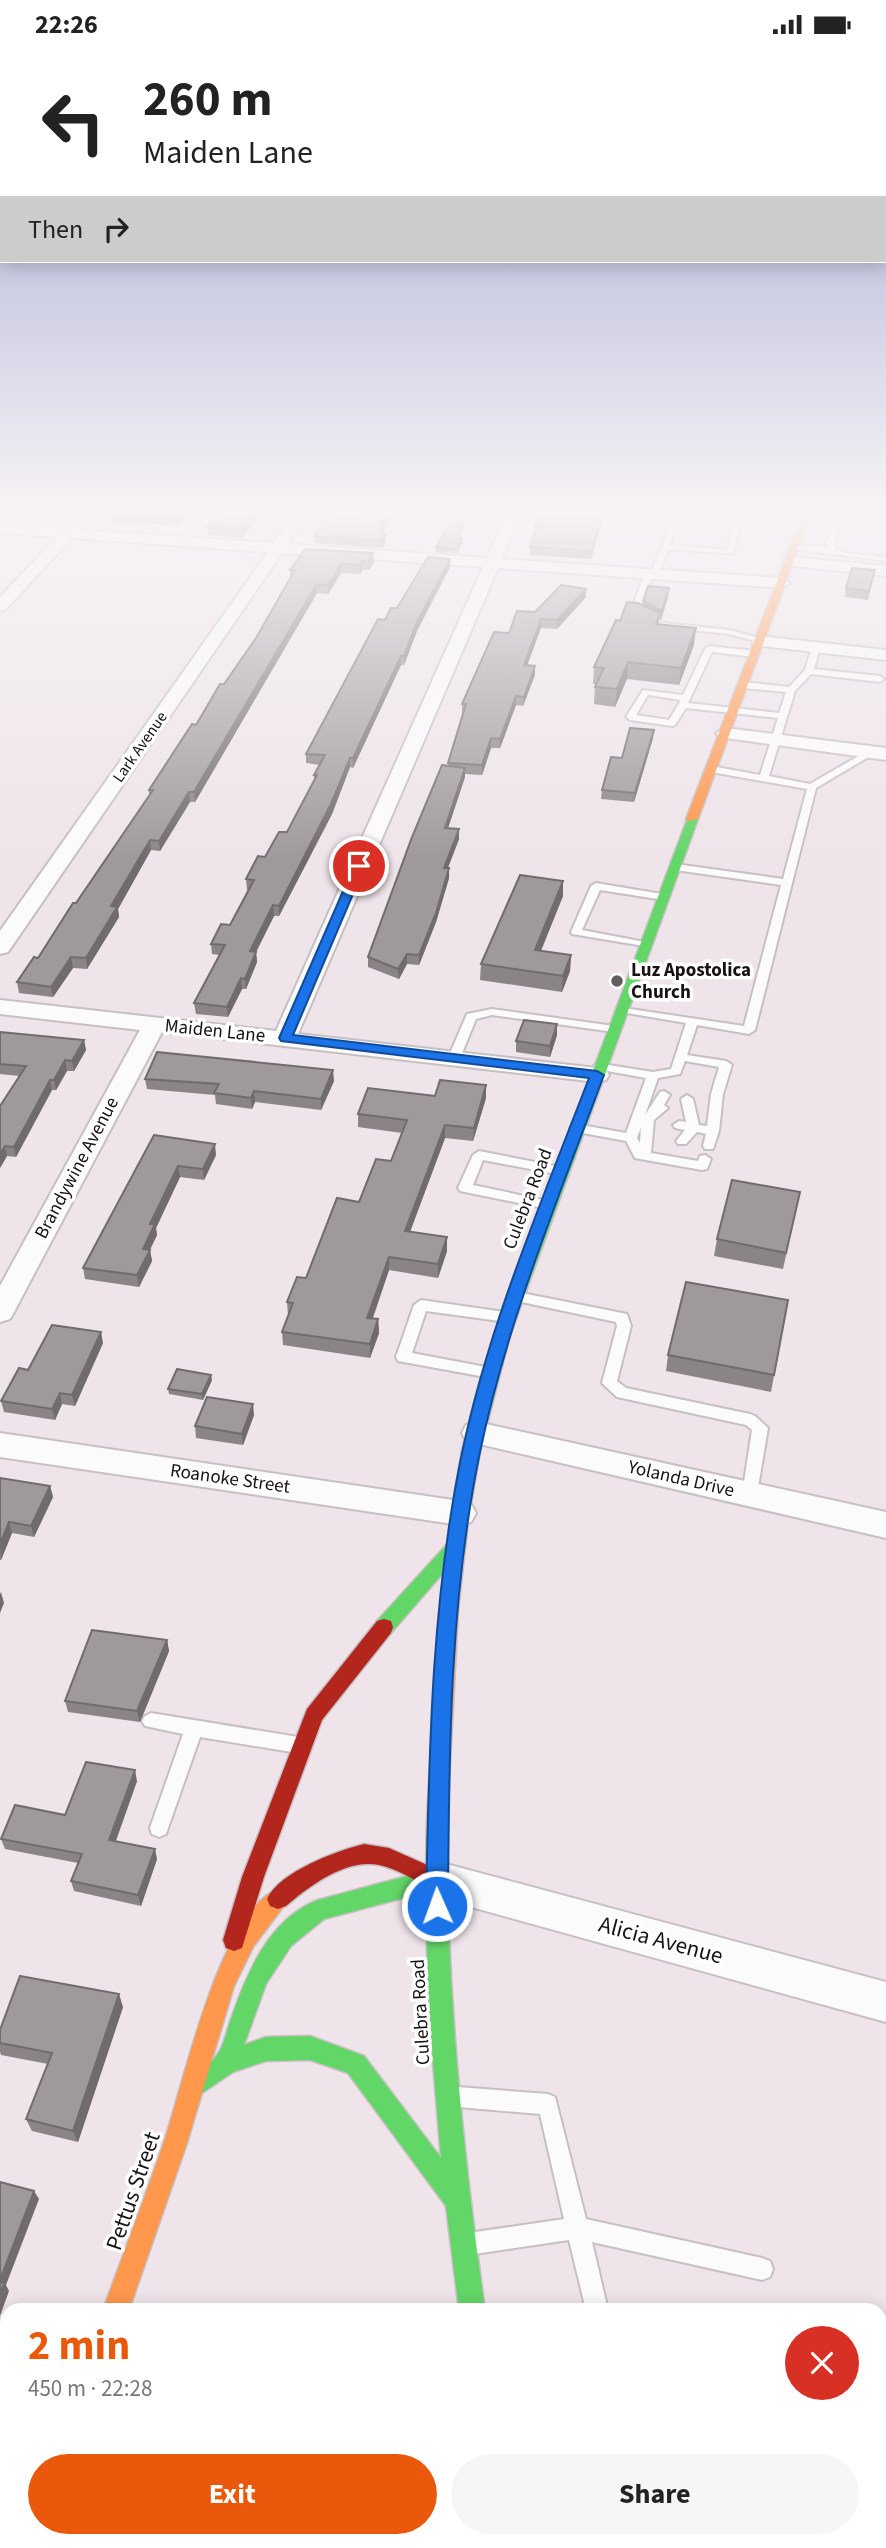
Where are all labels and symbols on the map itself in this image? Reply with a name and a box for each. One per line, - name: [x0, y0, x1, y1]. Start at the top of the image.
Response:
- street label: Lark Avenue: [108, 707, 173, 787]
- pin: [329, 836, 389, 896]
- place label: Luz Apostolica Church: [631, 957, 751, 1006]
- marker: Luz Apostolica Church: [609, 973, 625, 989]
- street label: Maiden Lane: [163, 1012, 267, 1050]
- street label: Brandywine Avenue: [28, 1092, 126, 1244]
- street label: Culebra Road: [496, 1145, 560, 1253]
- street label: Yolanda Drive: [624, 1453, 737, 1504]
- street label: Roanoke Street: [168, 1457, 292, 1501]
- position arrow: [400, 1869, 474, 1943]
- street label: Alicia Avenue: [595, 1908, 727, 1972]
- street label: Culebra Road: [405, 1958, 437, 2066]
- street label: Pettus Street: [97, 2127, 169, 2255]

